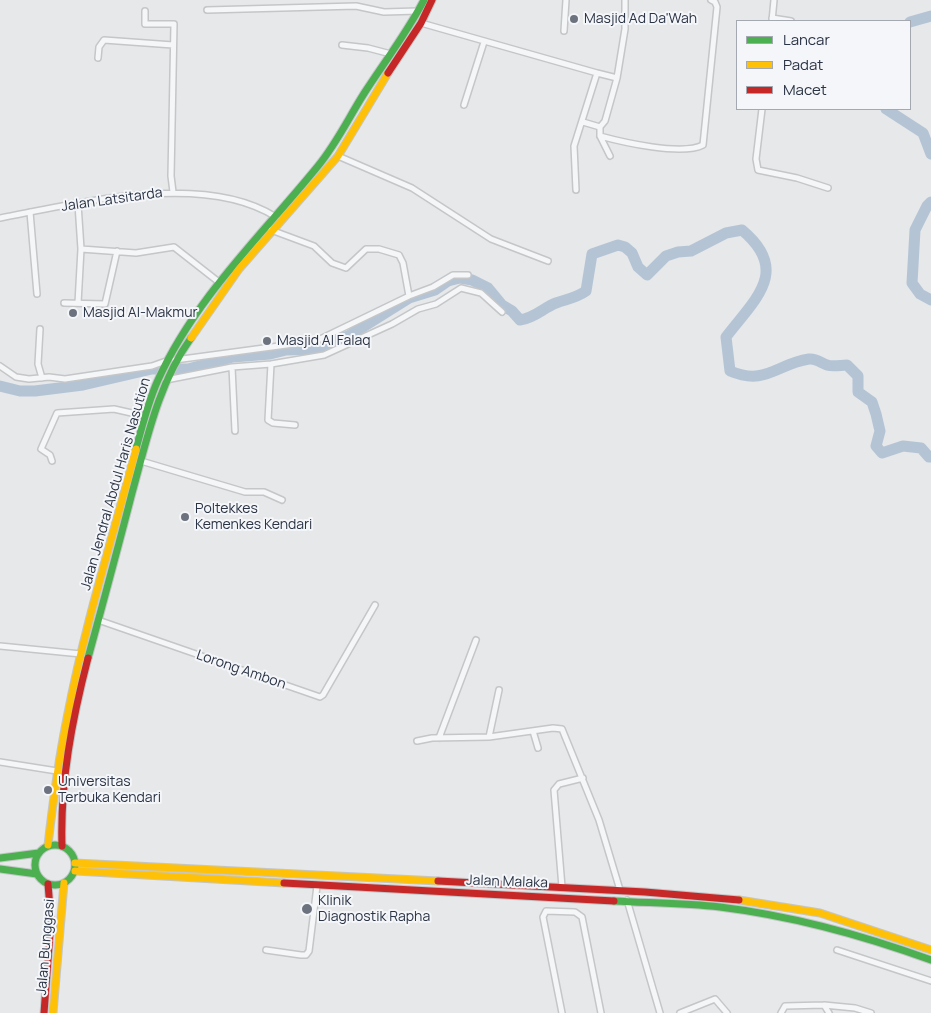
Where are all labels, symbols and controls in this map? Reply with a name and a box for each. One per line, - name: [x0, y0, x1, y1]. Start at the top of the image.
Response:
- place label: Masjid Ad Da'Wah: [584, 11, 697, 27]
- marker: Masjid Ad Da'Wah: [568, 13, 580, 25]
- legend: [736, 20, 911, 110]
- text: Lancar: [783, 29, 830, 50]
- text: Padat: [783, 54, 823, 75]
- text: Macet: [783, 79, 827, 100]
- street label: Jalan Latsitarda: [60, 185, 164, 215]
- place label: Masjid Al-Makmur: [83, 305, 198, 321]
- marker: Masjid Al-Makmur: [67, 307, 79, 319]
- place label: Masjid Al Falaq: [277, 333, 371, 349]
- marker: Masjid Al Falaq: [261, 335, 273, 347]
- street label: Jalan Jendral Abdul Haris Nasution: [78, 376, 154, 592]
- place label: Poltekkes Kemenkes Kendari: [195, 501, 312, 534]
- marker: Poltekkes Kemenkes Kendari: [179, 511, 191, 523]
- street label: Lorong Ambon: [194, 647, 288, 693]
- place label: Universitas Terbuka Kendari: [58, 774, 161, 806]
- marker: Universitas Terbuka Kendari: [42, 784, 54, 796]
- street label: Jalan Malaka: [466, 872, 548, 892]
- place label: Klinik Diagnostik Rapha: [318, 893, 430, 926]
- street label: Jalan Bunggasi: [33, 898, 59, 996]
- marker: Klinik Diagnostik Rapha: [300, 902, 314, 916]

